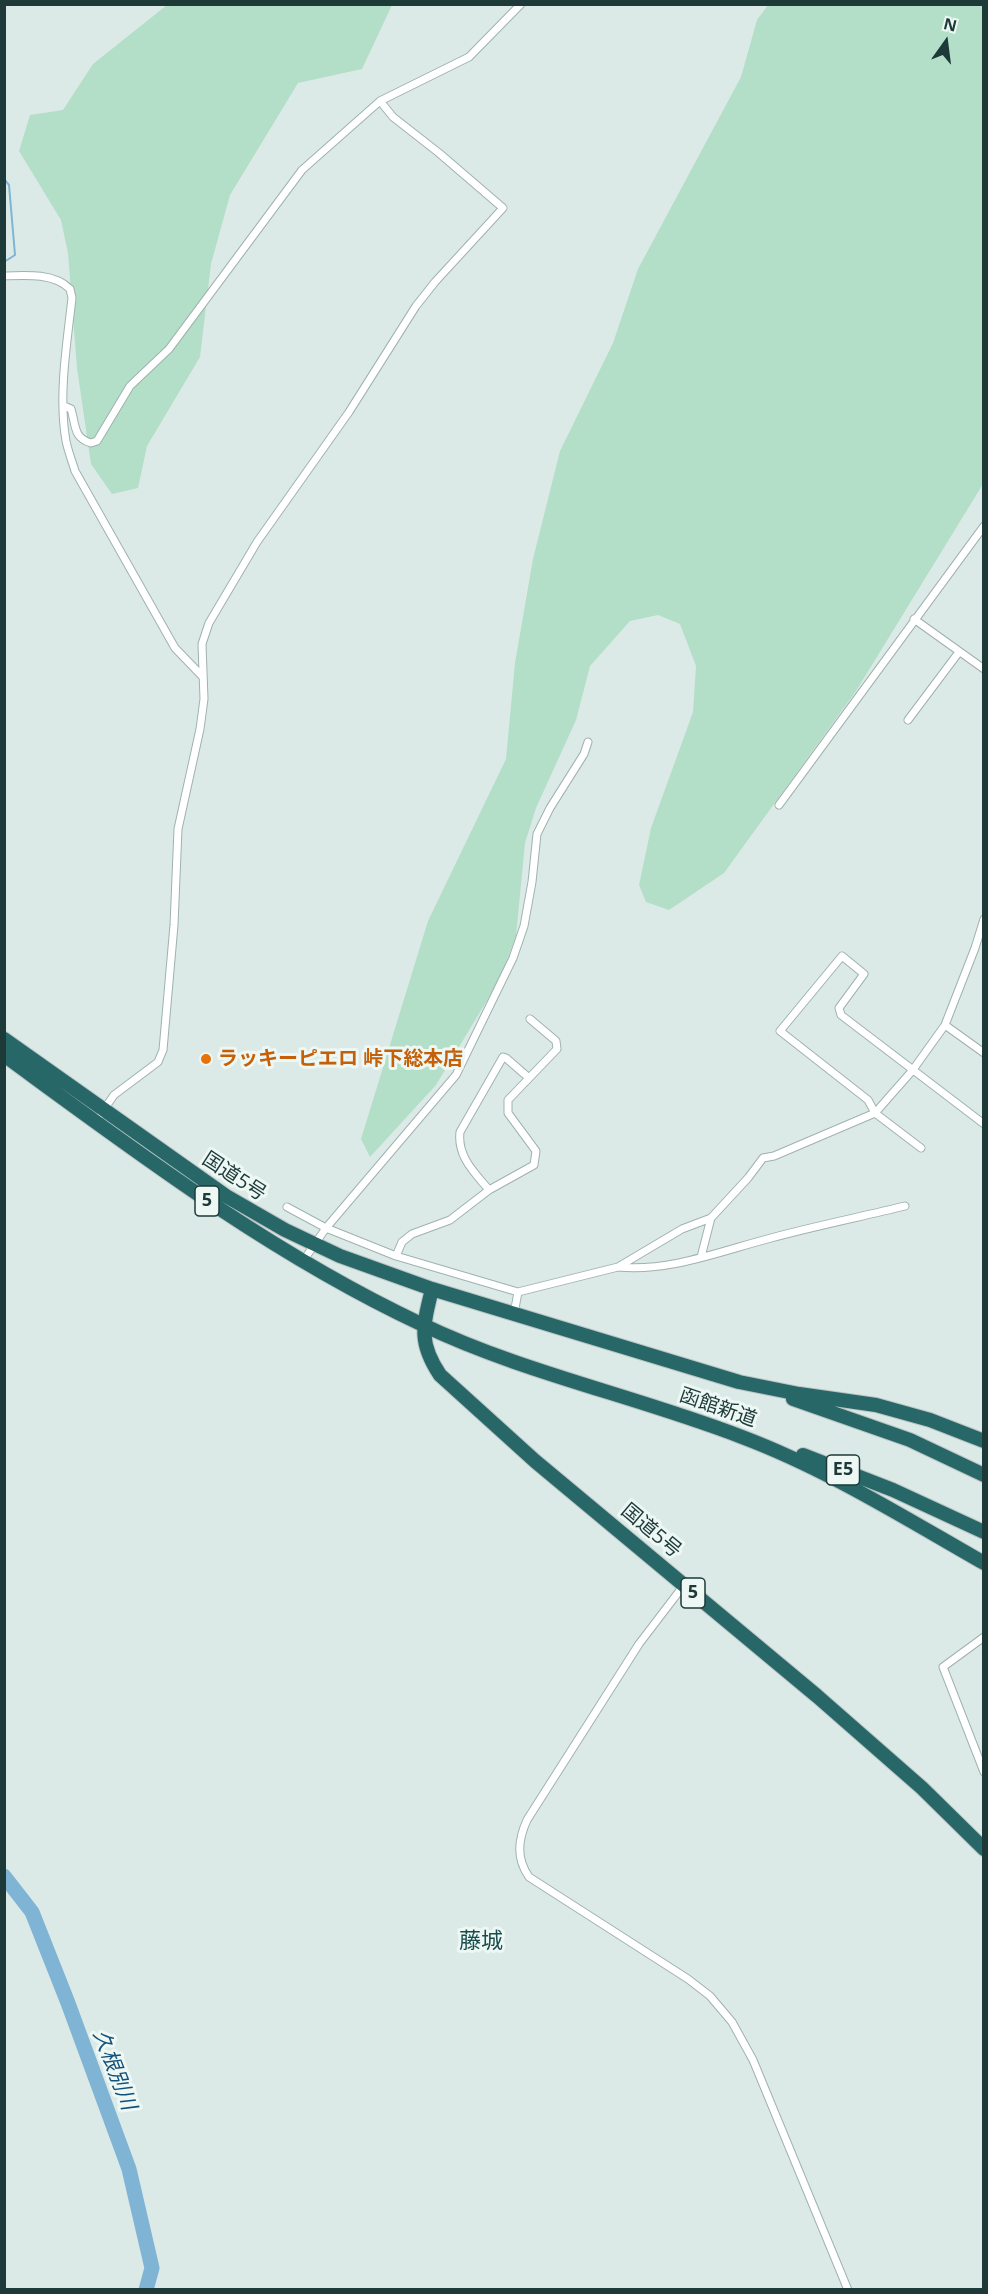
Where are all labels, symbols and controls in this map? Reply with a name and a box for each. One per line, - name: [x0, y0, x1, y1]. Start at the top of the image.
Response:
- north arrow: [916, 12, 976, 72]
- text: N: [941, 12, 959, 37]
- place label: ラッキーピエロ 峠下総本店: [218, 1047, 463, 1071]
- marker: ラッキーピエロ 峠下総本店: [199, 1052, 213, 1066]
- street label: 国道5号: [198, 1147, 270, 1207]
- road number: 5: [195, 1186, 219, 1216]
- street label: 函館新道: [676, 1384, 760, 1432]
- road number: E5: [826, 1455, 860, 1485]
- street label: 国道5号: [616, 1499, 686, 1563]
- road number: 5: [681, 1578, 705, 1608]
- district label: 藤城: [459, 1929, 503, 1955]
- water label: 久根別川: [87, 2026, 141, 2114]

